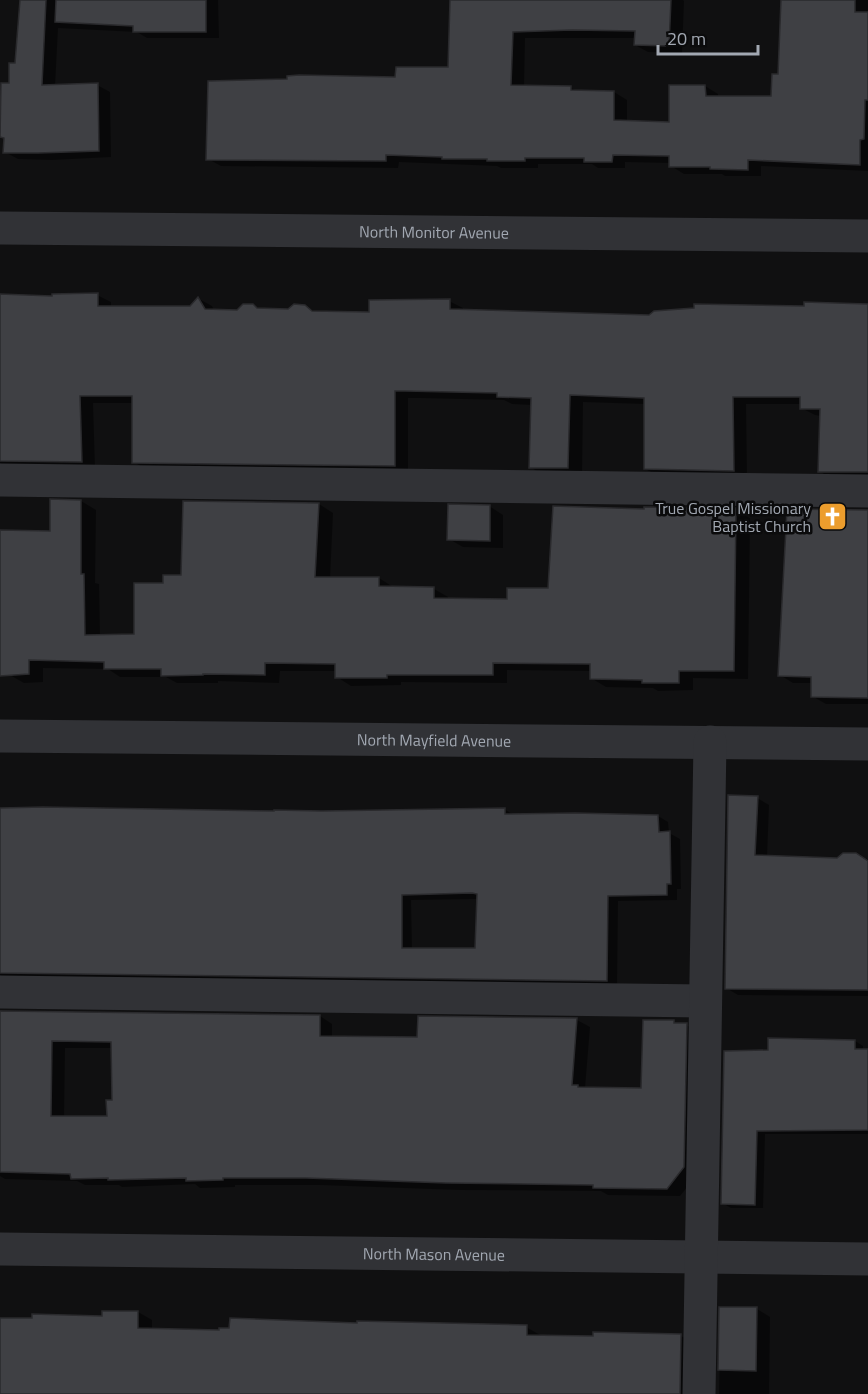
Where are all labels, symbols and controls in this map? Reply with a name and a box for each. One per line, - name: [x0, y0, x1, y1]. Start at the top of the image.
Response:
- scale bar: [658, 18, 758, 56]
- text: 20 m: [667, 25, 706, 52]
- street label: North Monitor Avenue: [359, 219, 509, 245]
- place label: True Gospel Missionary Baptist Church: [655, 496, 811, 538]
- church icon: True Gospel Missionary Baptist Church: [816, 501, 848, 533]
- street label: North Mayfield Avenue: [357, 727, 511, 753]
- street label: North Mason Avenue: [363, 1241, 505, 1267]

